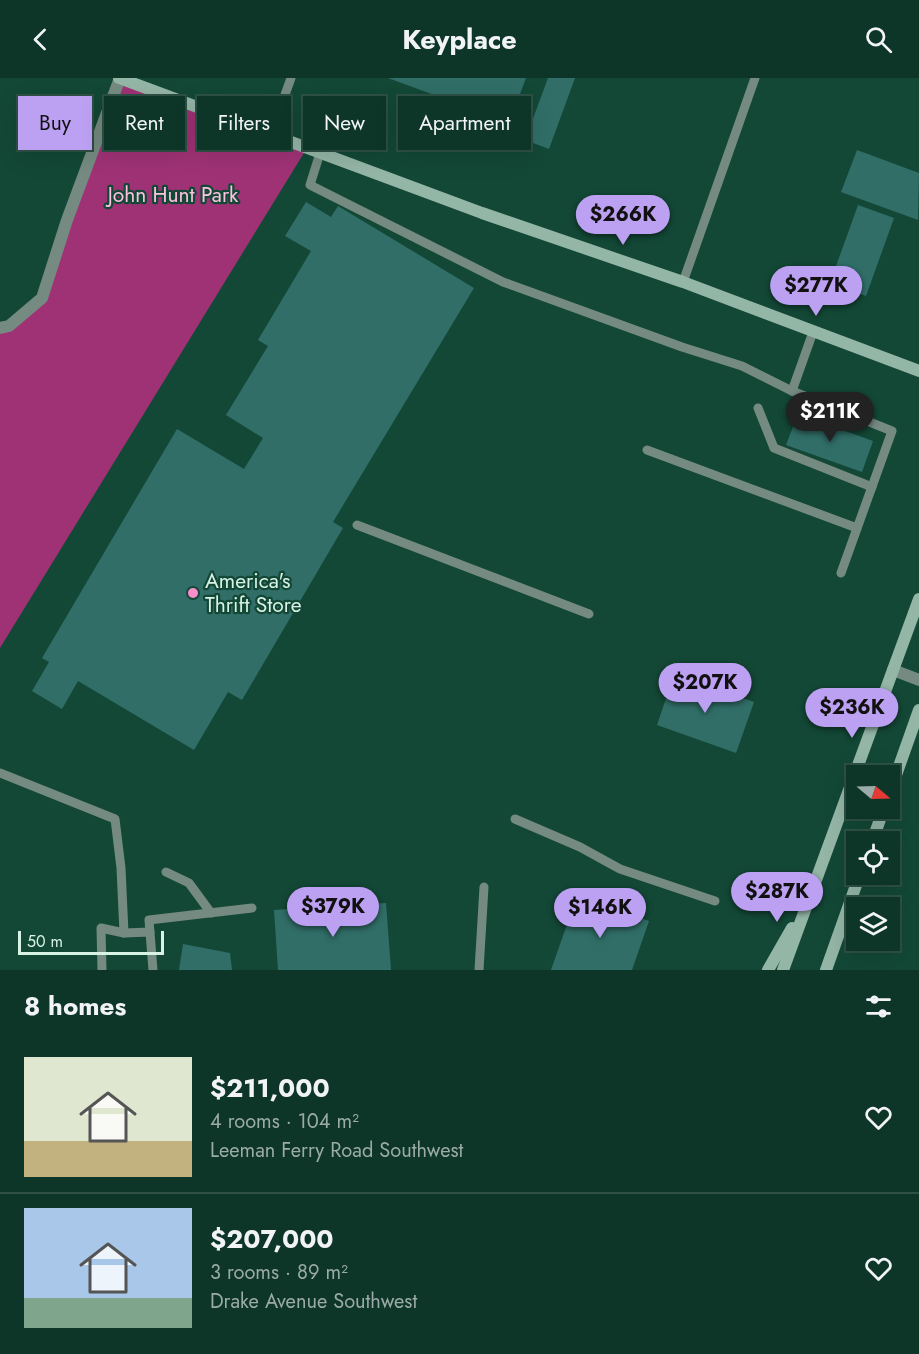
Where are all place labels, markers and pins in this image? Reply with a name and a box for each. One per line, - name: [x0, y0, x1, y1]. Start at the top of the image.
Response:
- pin: $266K: [581, 195, 665, 246]
- pin: $277K: [774, 266, 858, 317]
- pin: $211K: [788, 392, 872, 443]
- place label: America's Thrift Store: [205, 566, 302, 620]
- marker: America's Thrift Store: [186, 586, 200, 600]
- pin: $207K: [663, 663, 747, 714]
- pin: $236K: [810, 688, 894, 739]
- pin: $287K: [735, 872, 819, 923]
- pin: $379K: [291, 887, 375, 938]
- pin: $146K: [558, 888, 642, 939]

